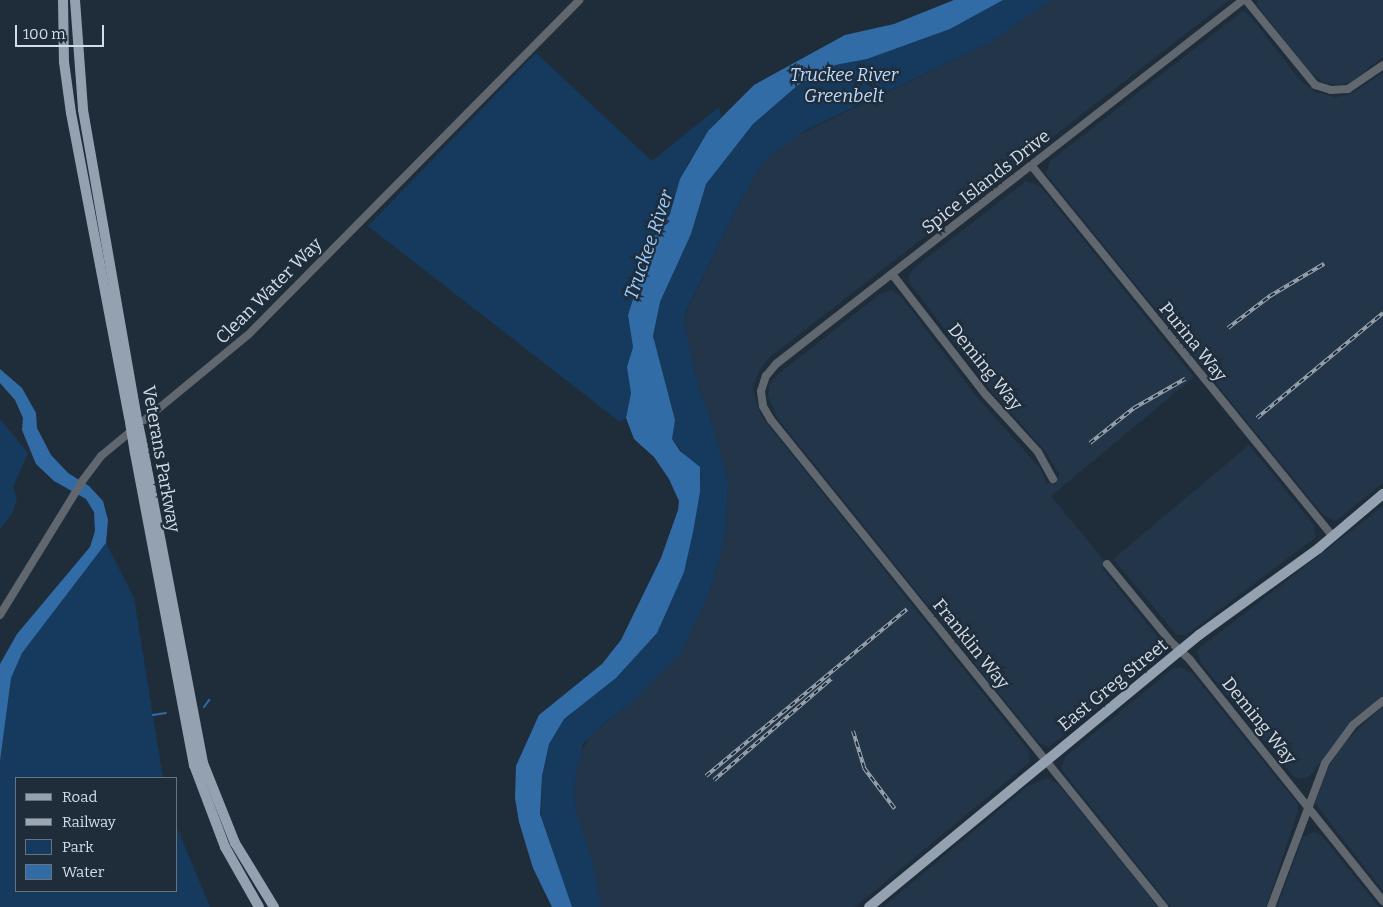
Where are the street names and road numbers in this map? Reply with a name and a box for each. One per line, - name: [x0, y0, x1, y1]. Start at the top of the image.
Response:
- street label: Spice Islands Drive: [918, 125, 1054, 239]
- street label: Clean Water Way: [211, 233, 327, 349]
- street label: Purina Way: [1155, 298, 1231, 386]
- street label: Deming Way: [943, 319, 1027, 415]
- street label: Veterans Parkway: [137, 384, 185, 534]
- street label: Franklin Way: [928, 595, 1014, 693]
- street label: East Greg Street: [1054, 634, 1172, 736]
- street label: Deming Way: [1217, 673, 1301, 769]

